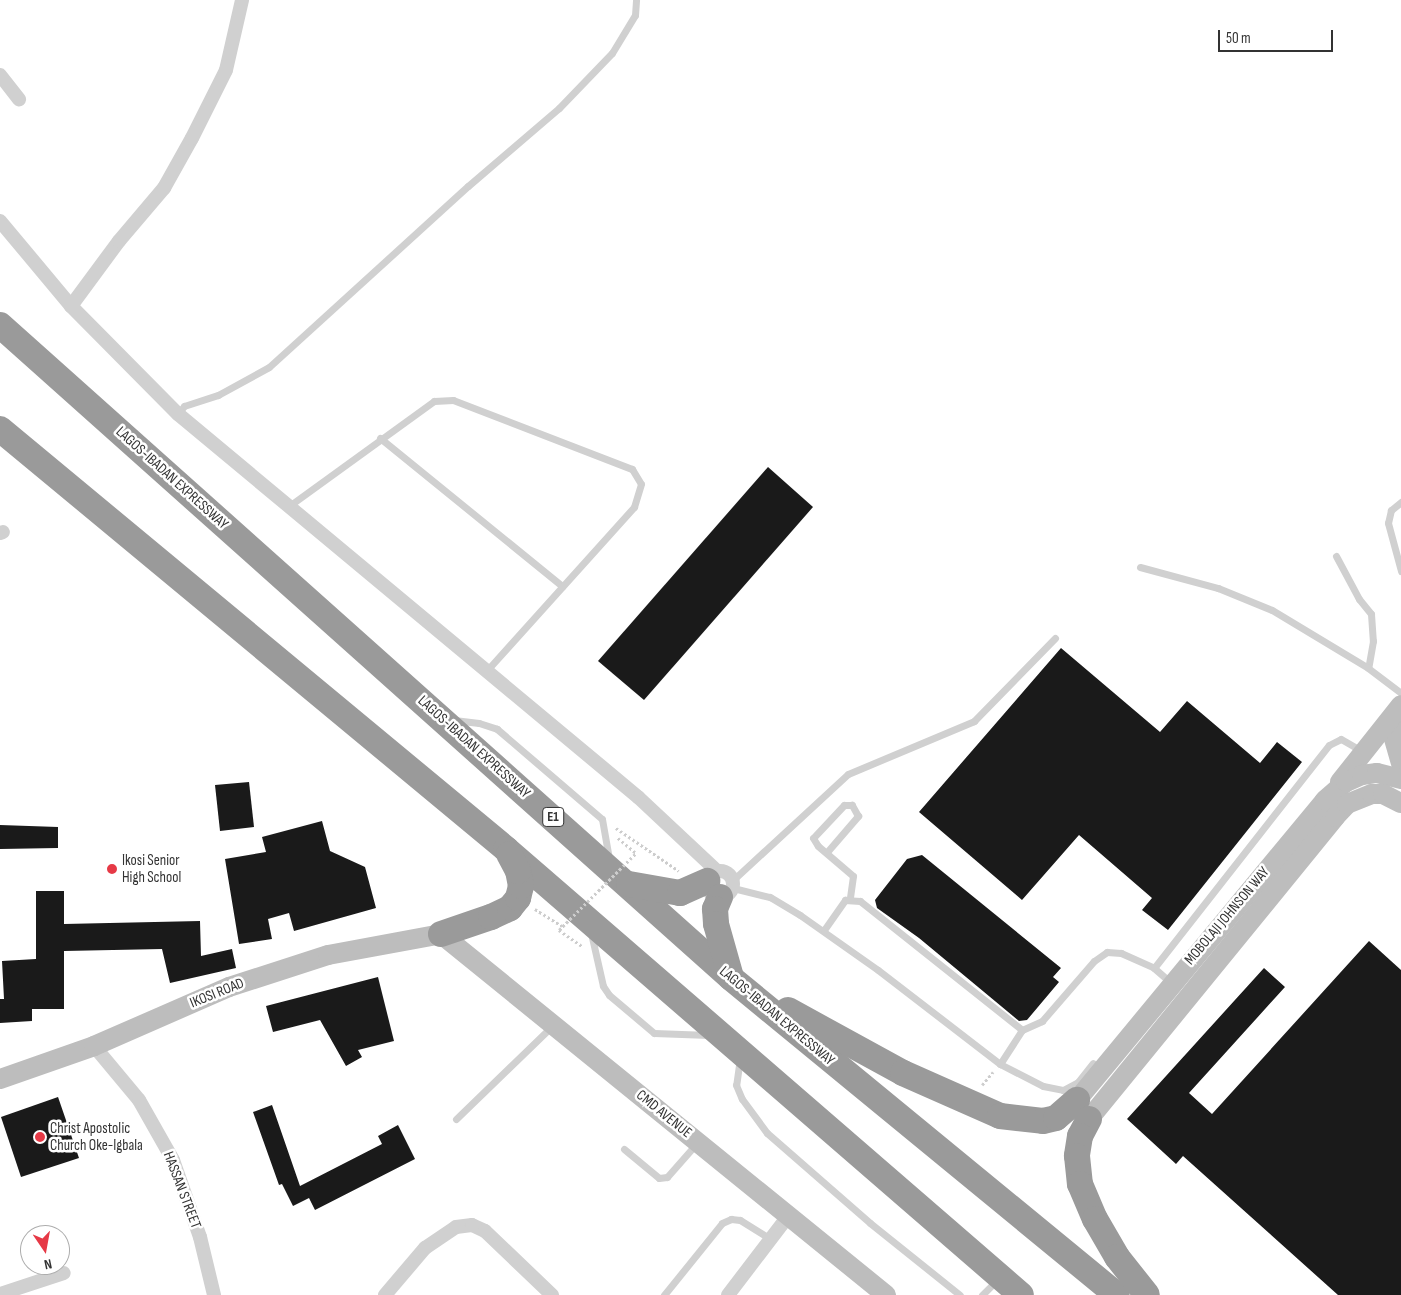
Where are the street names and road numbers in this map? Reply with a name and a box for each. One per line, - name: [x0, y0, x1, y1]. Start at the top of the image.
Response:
- street label: LAGOS-IBADAN EXPRESSWAY: [112, 423, 232, 533]
- street label: LAGOS-IBADAN EXPRESSWAY: [414, 692, 534, 802]
- road number: E1: [542, 806, 564, 829]
- street label: MOBOLAJI JOHNSON WAY: [1181, 863, 1273, 969]
- street label: LAGOS-IBADAN EXPRESSWAY: [716, 963, 838, 1069]
- street label: IKOSI ROAD: [187, 974, 247, 1012]
- street label: CMD AVENUE: [633, 1086, 695, 1142]
- street label: HASSAN STREET: [159, 1149, 205, 1231]

